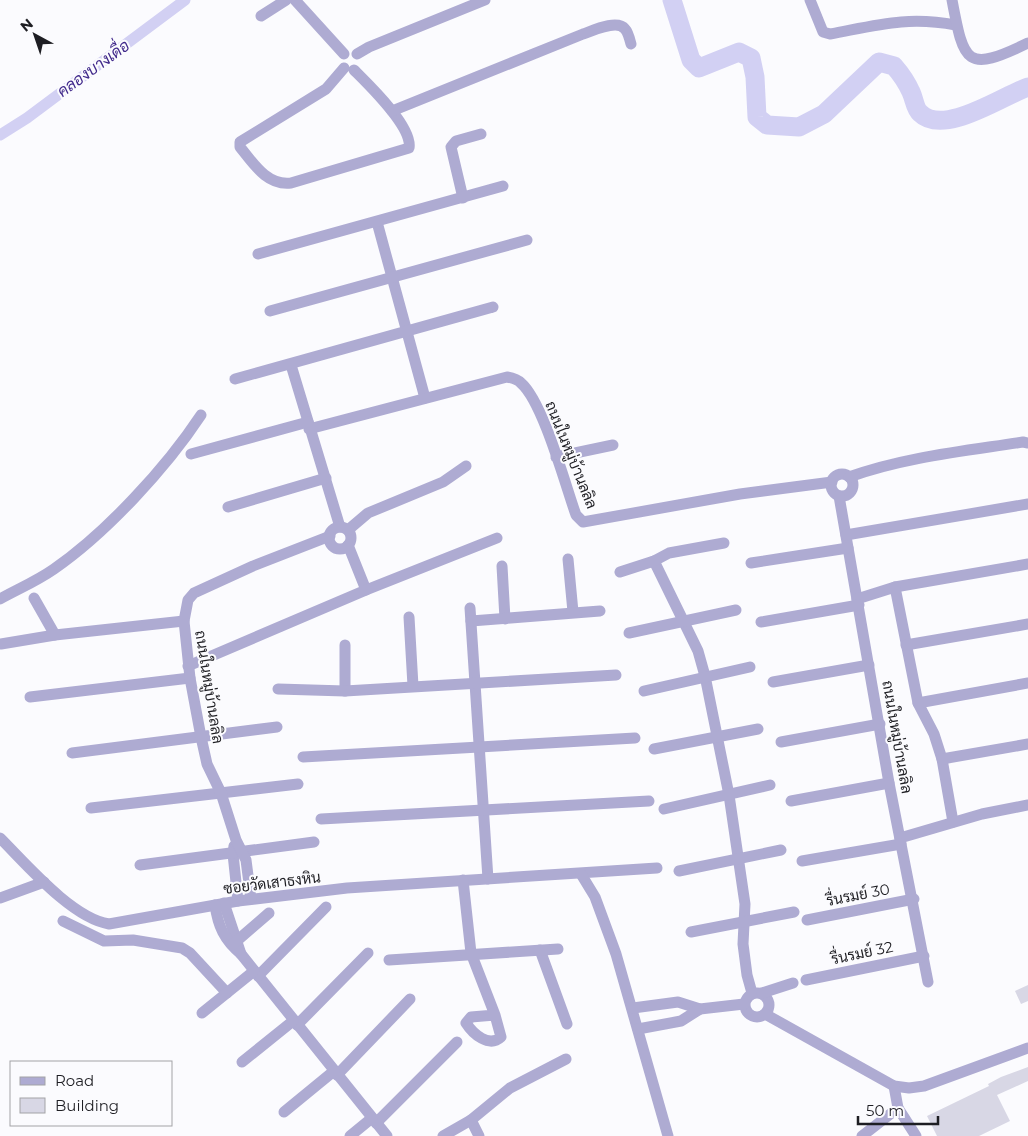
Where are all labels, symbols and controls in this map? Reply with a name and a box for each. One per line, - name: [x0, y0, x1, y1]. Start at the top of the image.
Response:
- north arrow: [10, 10, 60, 60]
- text: N: [17, 15, 37, 36]
- water label: คลองบางเดื่อ: [50, 32, 133, 101]
- street label: ถนนในหมู่บ้านลลิล: [540, 398, 602, 512]
- street label: ถนนในหมู่บ้านลลิล: [190, 629, 228, 745]
- street label: ถนนในหมู่บ้านลลิล: [877, 679, 917, 795]
- street label: ซอยวัดเสาธงหิน: [222, 867, 322, 898]
- street label: รื่นรมย์ 30: [823, 874, 891, 910]
- street label: รื่นรมย์ 32: [827, 932, 895, 968]
- legend: [10, 1061, 172, 1126]
- text: Road: [55, 1071, 94, 1090]
- scale bar: [858, 1094, 938, 1126]
- text: Building: [55, 1096, 119, 1115]
- text: 50 m: [866, 1101, 904, 1120]

